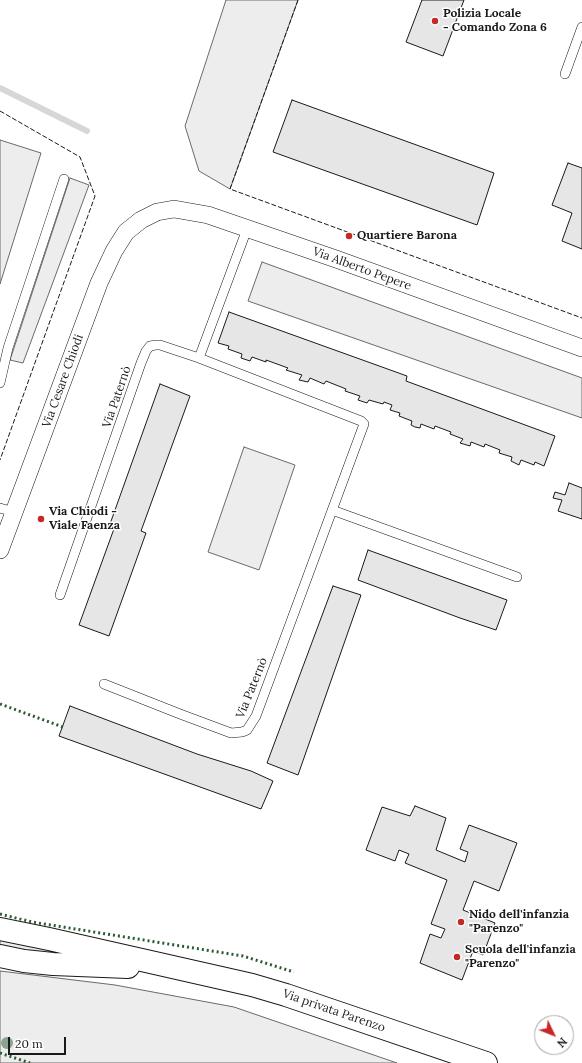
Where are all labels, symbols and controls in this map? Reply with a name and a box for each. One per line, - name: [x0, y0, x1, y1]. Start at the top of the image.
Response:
- place label: Polizia Locale - Comando Zona 6: [443, 7, 547, 35]
- marker: Polizia Locale - Comando Zona 6: [430, 16, 440, 26]
- place label: Quartiere Barona: [357, 229, 457, 243]
- marker: Quartiere Barona: [344, 231, 354, 241]
- street label: Via Alberto Pepere: [311, 245, 413, 293]
- street label: Via Cesare Chiodi: [39, 332, 87, 430]
- street label: Via Paternò: [100, 364, 134, 430]
- place label: Via Chiodi - Viale Faenza: [49, 505, 120, 533]
- marker: Via Chiodi - Viale Faenza: [36, 514, 46, 524]
- street label: Via Paternò: [233, 655, 271, 721]
- place label: Nido dell'infanzia "Parenzo": [469, 908, 569, 936]
- marker: Nido dell'infanzia "Parenzo": [456, 917, 466, 927]
- place label: Scuola dell'infanzia "Parenzo": [465, 943, 576, 971]
- marker: Scuola dell'infanzia "Parenzo": [452, 952, 462, 962]
- street label: Via privata Parenzo: [281, 987, 387, 1035]
- north arrow: [534, 1015, 574, 1055]
- scale bar: [10, 1029, 68, 1055]
- text: N: [554, 1035, 570, 1050]
- text: 20 m: [15, 1036, 43, 1051]

